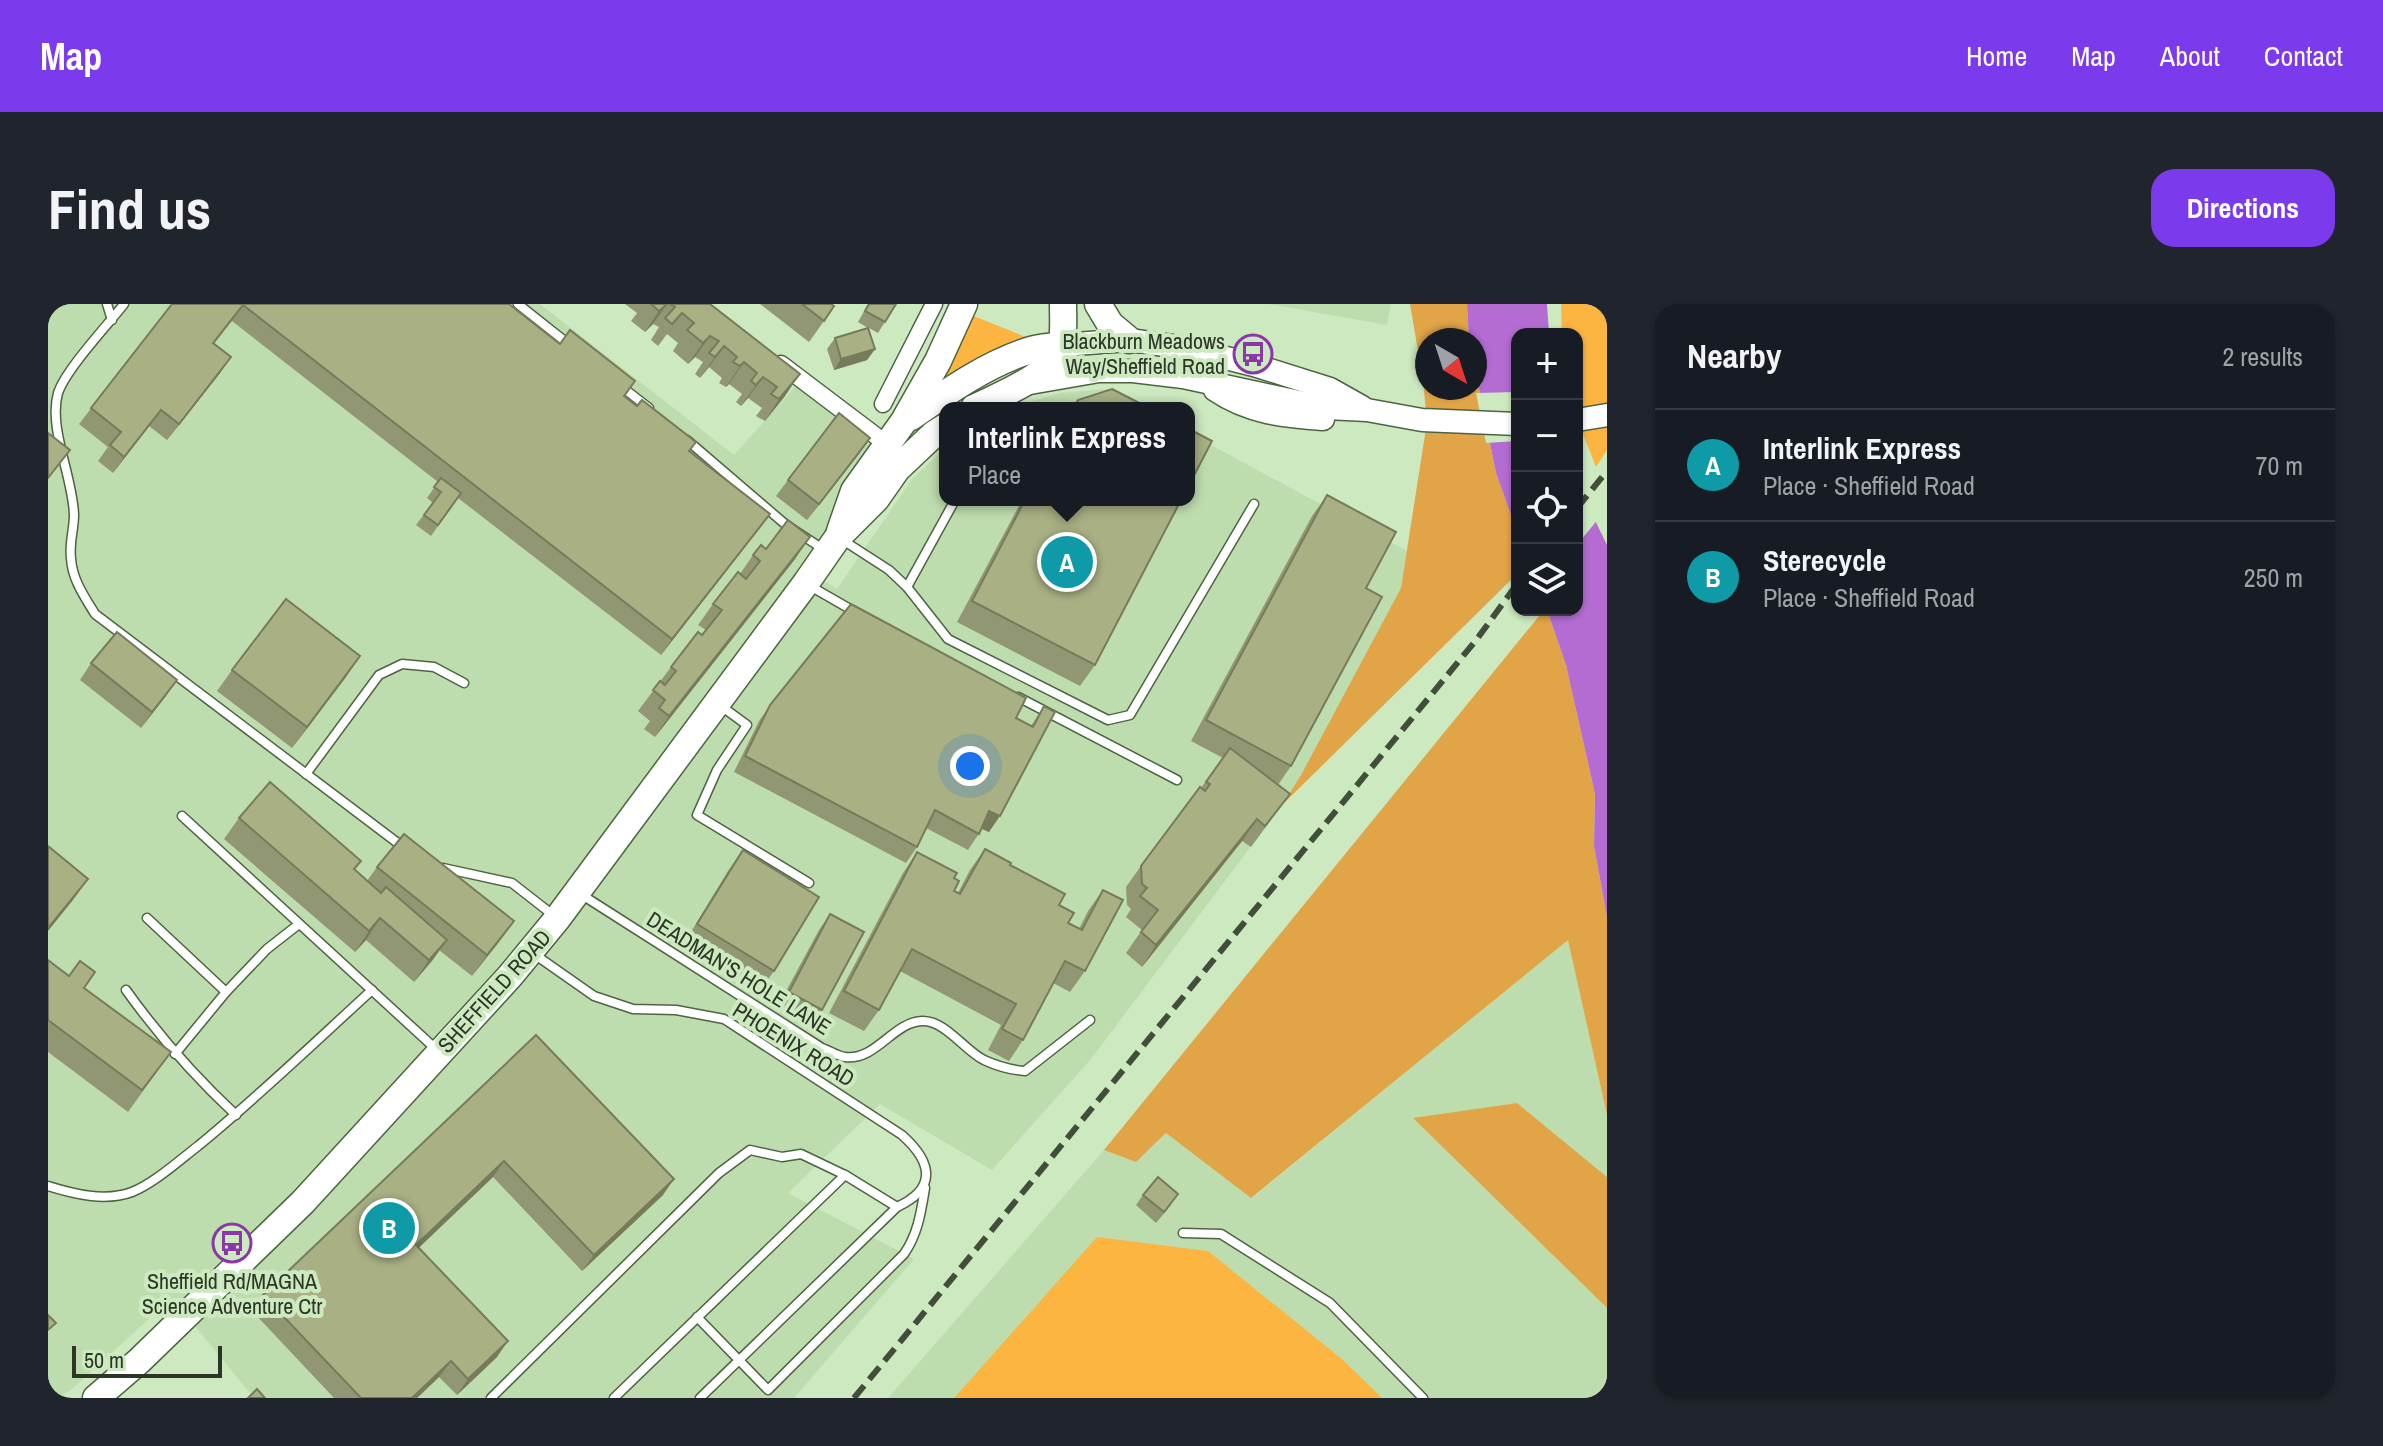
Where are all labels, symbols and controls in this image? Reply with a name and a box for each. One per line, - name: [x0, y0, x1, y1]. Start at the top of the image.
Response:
- text: Map: [40, 31, 102, 82]
- text: Home: [1966, 37, 2027, 75]
- text: Map: [2071, 37, 2116, 75]
- text: About: [2160, 37, 2220, 75]
- text: Contact: [2264, 37, 2343, 75]
- button: Directions: [2151, 169, 2335, 247]
- text: Find us: [48, 171, 211, 246]
- place label: Blackburn Meadows Way/Sheffield Road: [1063, 326, 1225, 381]
- north arrow: [1415, 328, 1487, 400]
- map controls: [1511, 328, 1583, 616]
- button: +: [1511, 328, 1583, 400]
- bus stop icon: Blackburn Meadows Way/Sheffield Road: [1232, 333, 1274, 375]
- text: Nearby: [1687, 333, 1782, 379]
- text: 2 results: [2222, 339, 2303, 374]
- button: −: [1511, 400, 1583, 472]
- popup: [939, 402, 1195, 506]
- text: Interlink Express: [968, 417, 1166, 457]
- text: Interlink Express: [1763, 428, 1961, 468]
- text: A: [1705, 448, 1721, 483]
- text: 70 m: [2256, 448, 2303, 483]
- text: Place: [968, 457, 1021, 492]
- text: Place · Sheffield Road: [1763, 468, 1975, 503]
- button: locate: [1511, 472, 1583, 544]
- pin: A: [1041, 532, 1093, 592]
- text: Sterecycle: [1763, 540, 1886, 580]
- button: layers: [1511, 544, 1583, 616]
- text: B: [1705, 560, 1721, 595]
- text: 250 m: [2244, 560, 2303, 595]
- text: Place · Sheffield Road: [1763, 580, 1975, 615]
- your location: [950, 746, 990, 786]
- street label: DEADMAN'S HOLE LANE: [641, 904, 837, 1042]
- street label: SHEFFIELD ROAD: [431, 923, 557, 1059]
- street label: PHOENIX ROAD: [727, 995, 861, 1093]
- pin: B: [363, 1198, 415, 1258]
- bus stop icon: Sheffield Rd/MAGNA Science Adventure Ctr: [211, 1222, 253, 1264]
- place label: Sheffield Rd/MAGNA Science Adventure Ctr: [142, 1266, 322, 1321]
- scale bar: [72, 1342, 222, 1378]
- text: 50 m: [84, 1345, 124, 1375]

